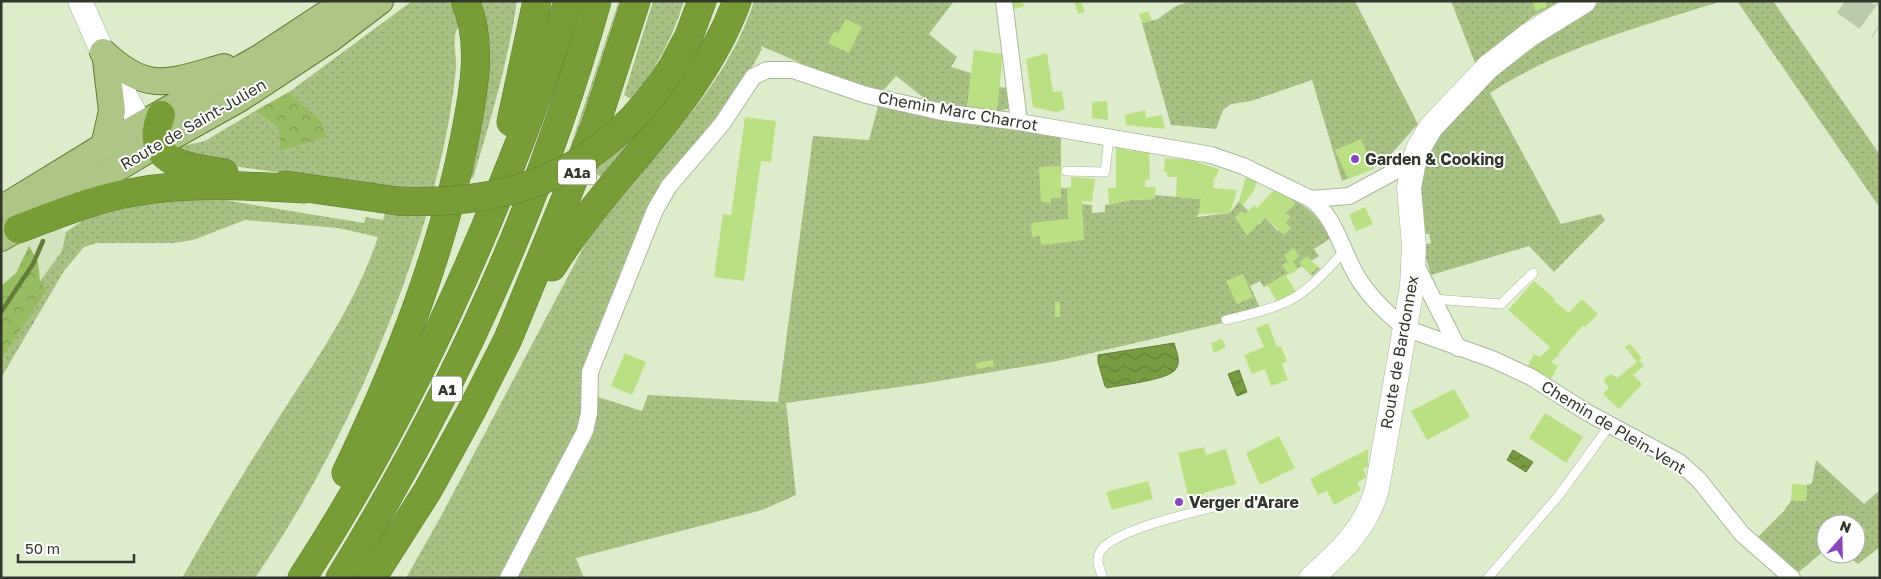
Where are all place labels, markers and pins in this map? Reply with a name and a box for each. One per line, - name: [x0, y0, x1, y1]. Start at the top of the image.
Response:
- place label: Garden & Cooking: [1365, 149, 1504, 169]
- marker: Garden & Cooking: [1349, 153, 1361, 165]
- place label: Verger d'Arare: [1189, 492, 1299, 512]
- marker: Verger d'Arare: [1173, 496, 1185, 508]

